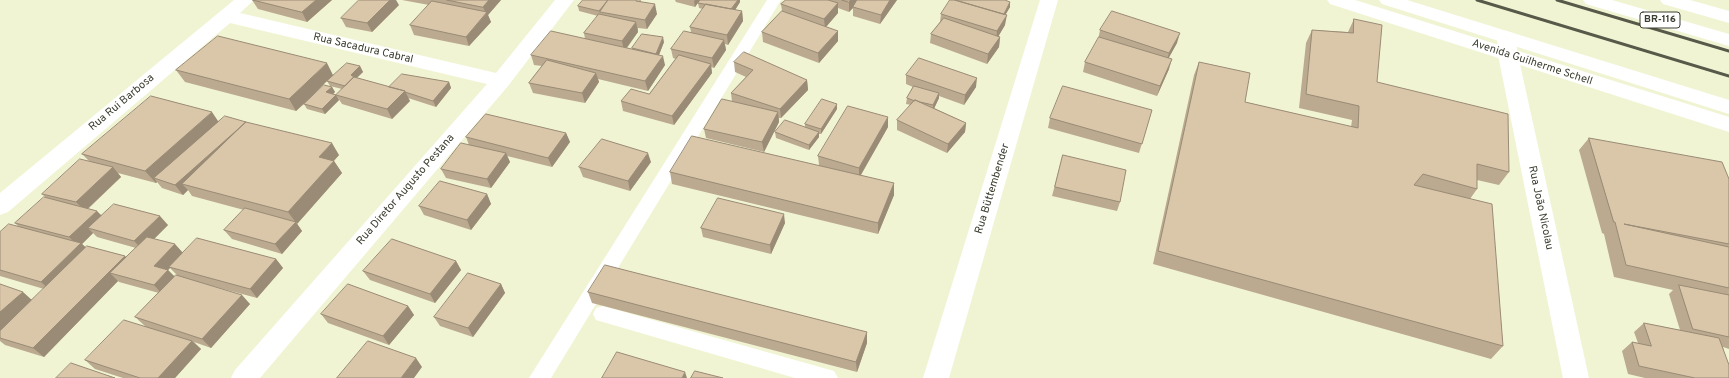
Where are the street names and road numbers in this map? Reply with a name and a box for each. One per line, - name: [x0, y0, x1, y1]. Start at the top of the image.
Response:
- road number: BR-116: [1640, 12, 1680, 28]
- street label: Rua Sacadura Cabral: [312, 31, 414, 67]
- street label: Avenida Guilherme Schell: [1470, 37, 1594, 89]
- street label: Rua Rui Barbosa: [87, 72, 157, 134]
- street label: Rua Diretor Augusto Pestana: [354, 132, 458, 248]
- street label: Rua Büttembender: [973, 142, 1013, 236]
- street label: Rua João Nicolau: [1525, 165, 1555, 251]

